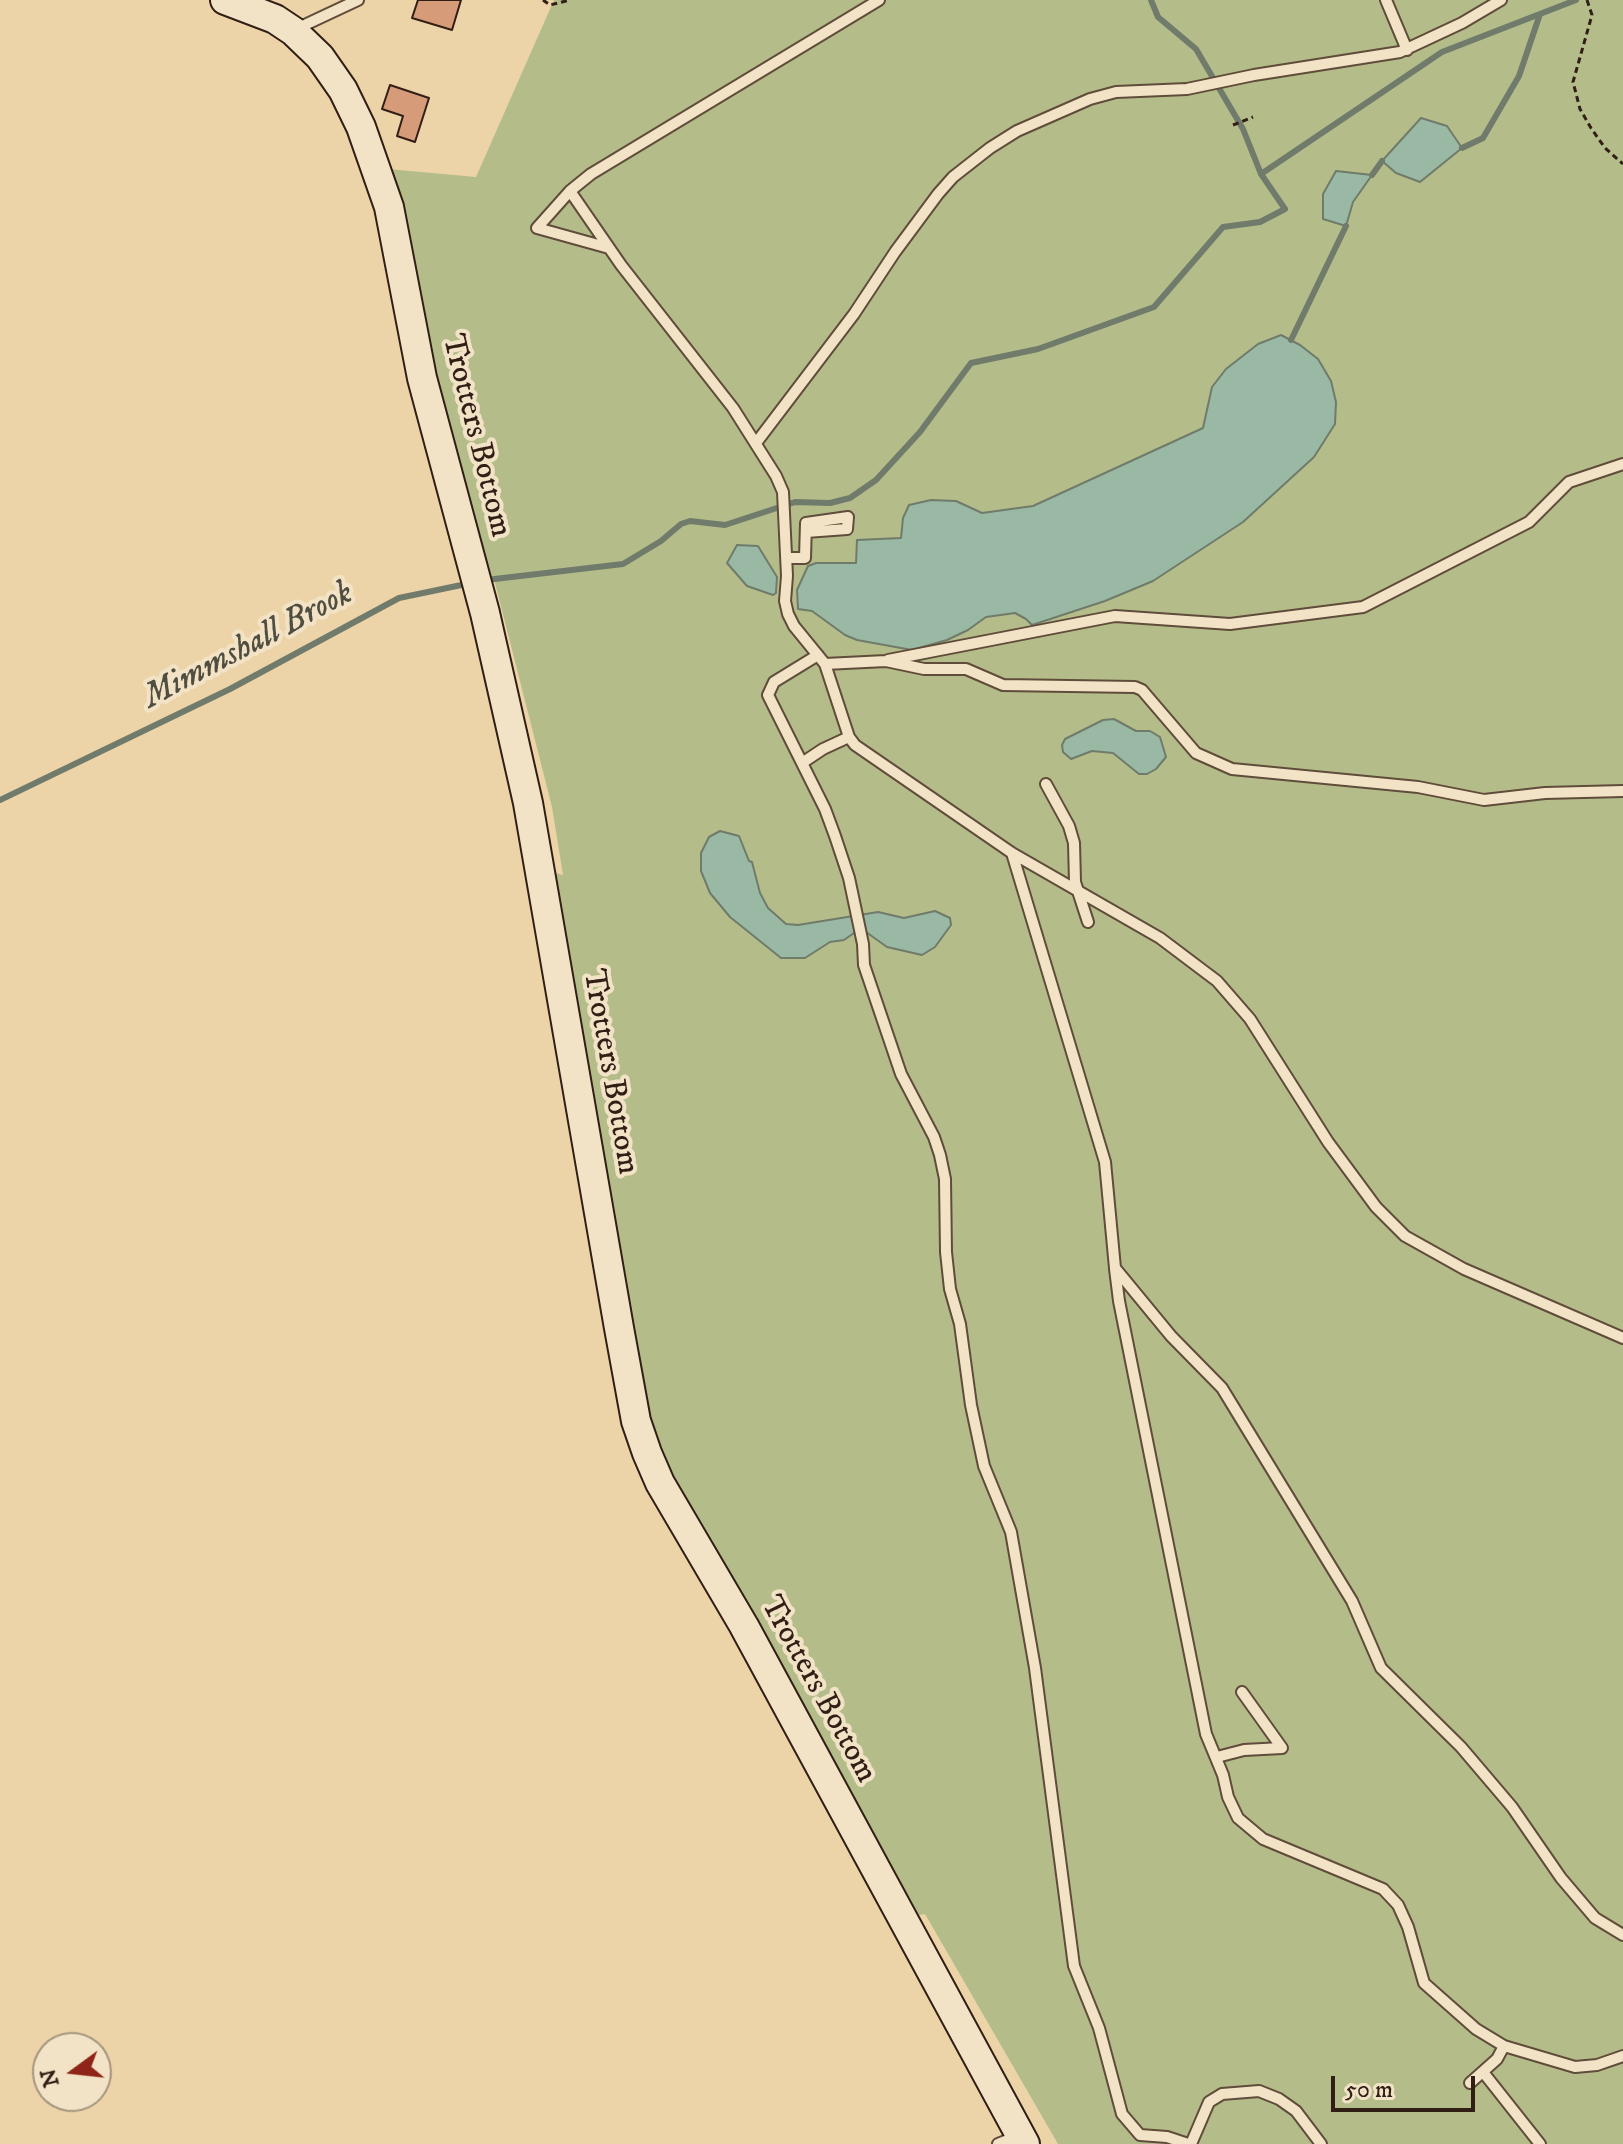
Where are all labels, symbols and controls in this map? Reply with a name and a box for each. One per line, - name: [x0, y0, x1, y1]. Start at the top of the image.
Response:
- street label: Trotters Bottom: [431, 331, 519, 541]
- water label: Mimmshall Brook: [137, 575, 361, 719]
- street label: Trotters Bottom: [572, 966, 646, 1178]
- street label: Trotters Bottom: [750, 1590, 884, 1790]
- north arrow: [32, 2032, 112, 2112]
- scale bar: [1335, 2060, 1479, 2110]
- text: N: [35, 2066, 66, 2090]
- text: 50 m: [1345, 2075, 1393, 2105]

